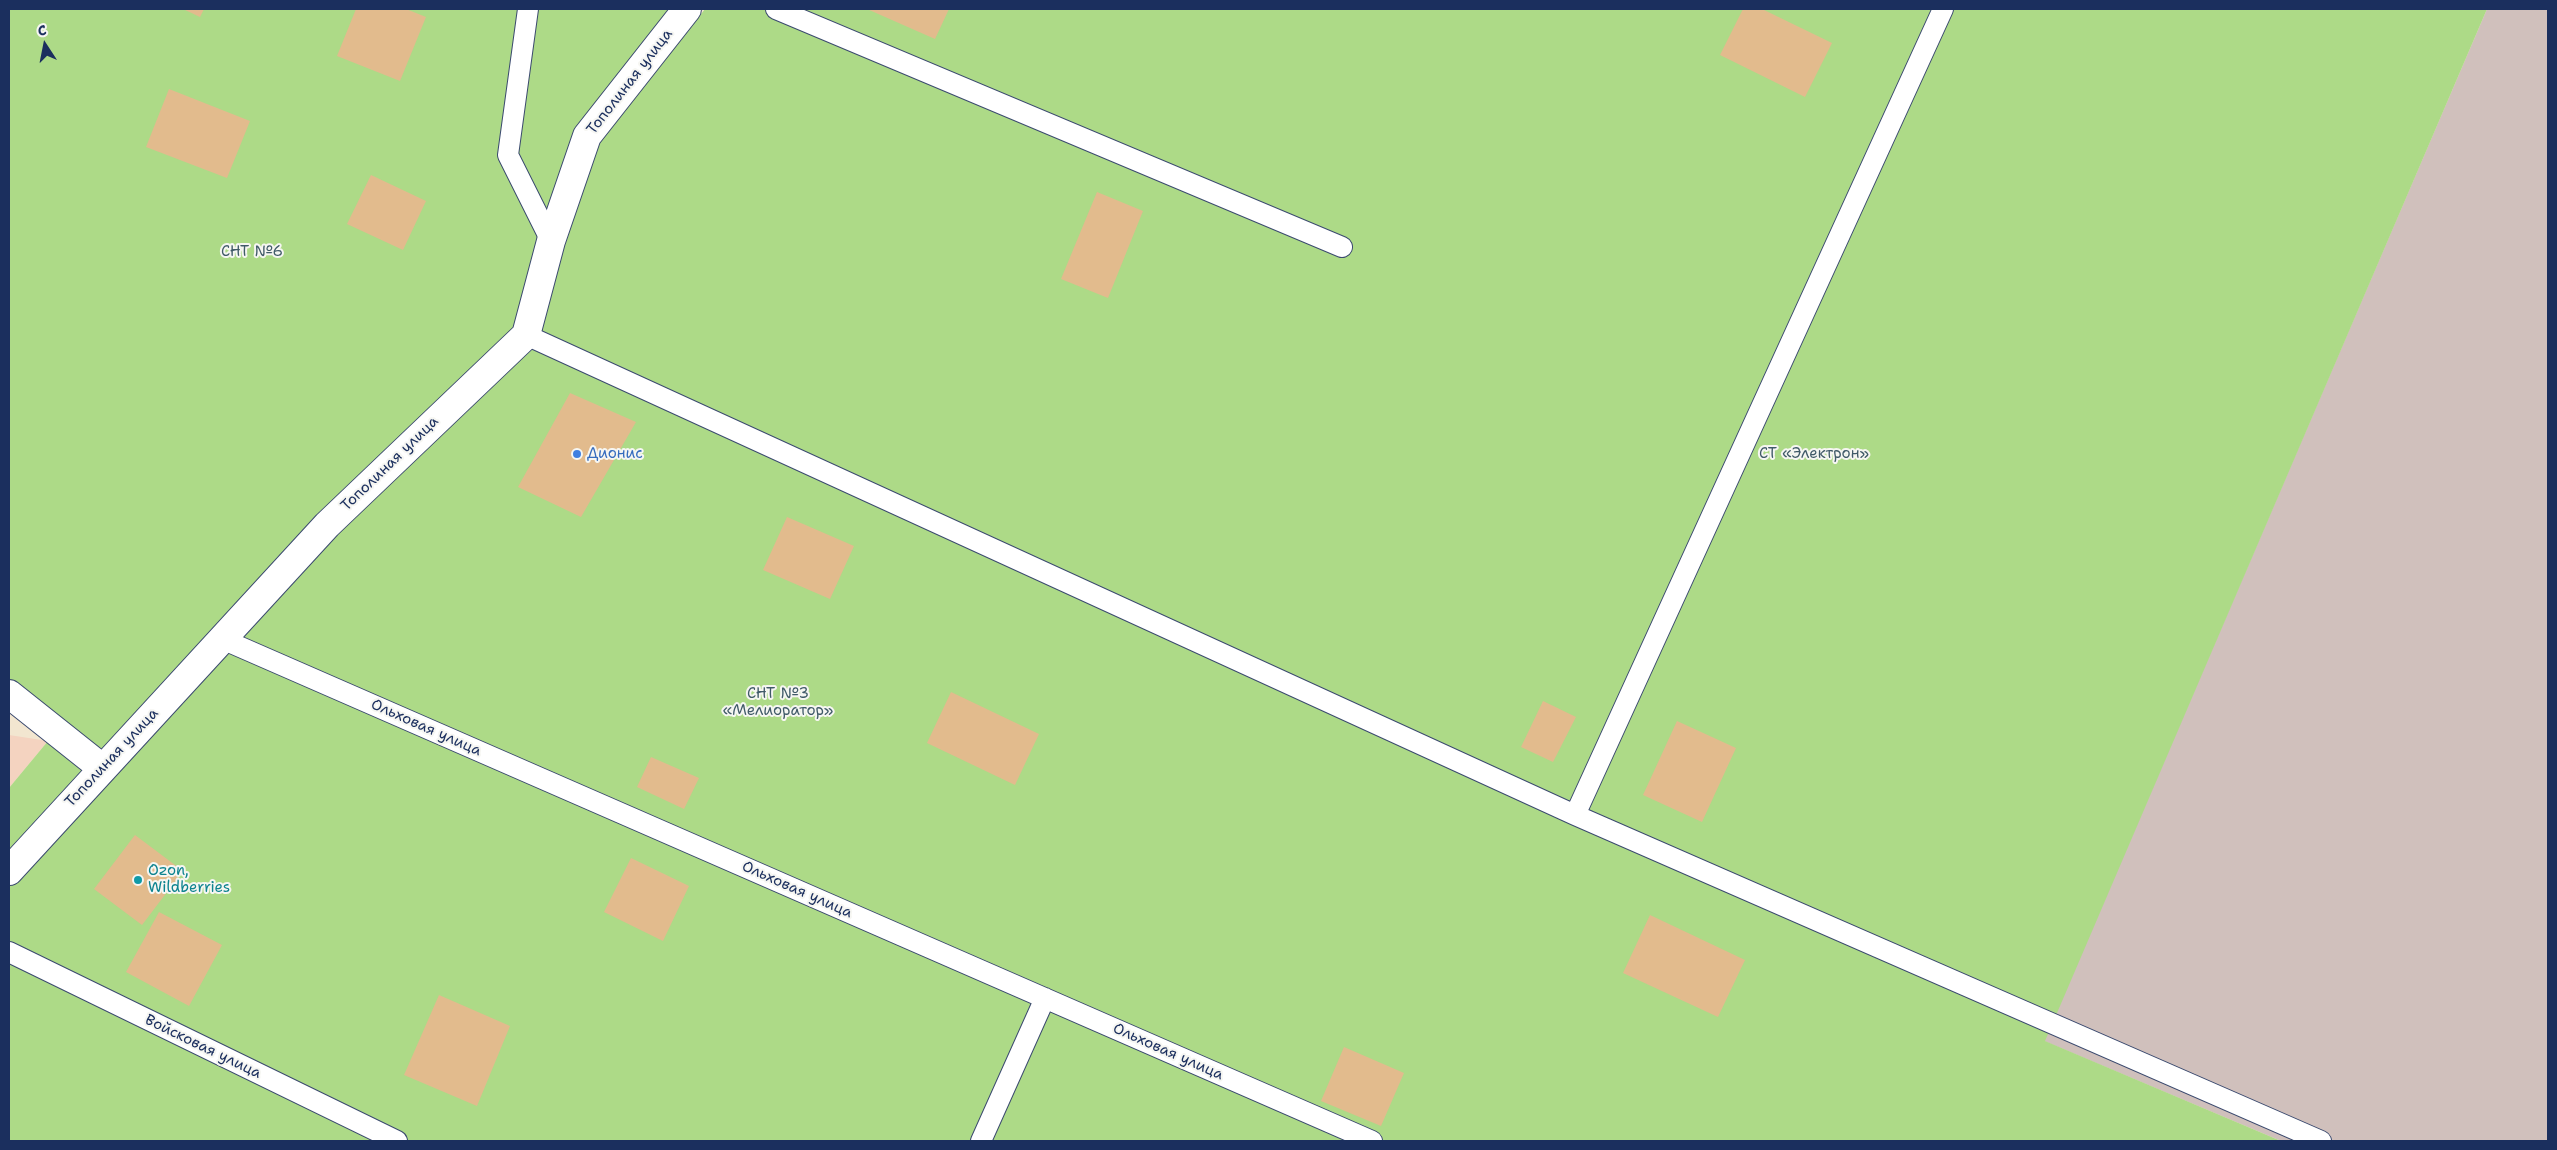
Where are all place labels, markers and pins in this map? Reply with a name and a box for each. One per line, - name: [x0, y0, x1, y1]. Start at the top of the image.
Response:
- place label: Дионис: [587, 445, 643, 463]
- marker: Дионис: [571, 448, 583, 460]
- place label: Ozon, Wildberries: [148, 862, 230, 897]
- marker: Ozon, Wildberries: [132, 874, 144, 886]

